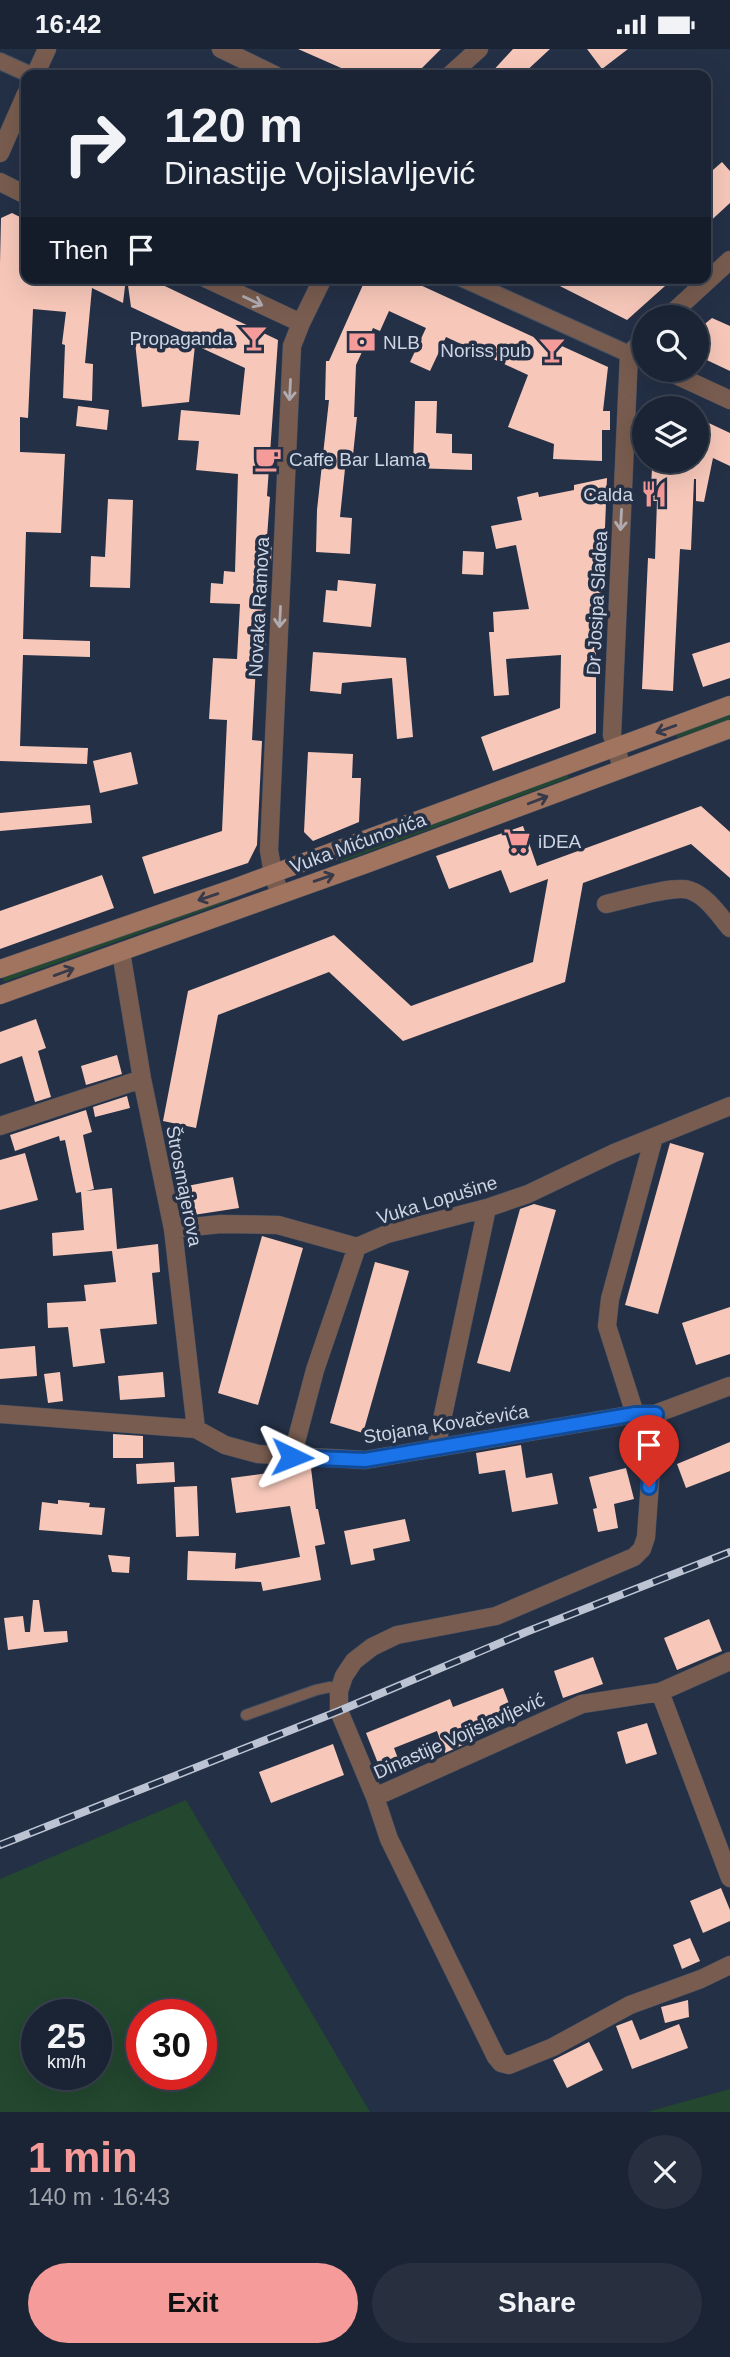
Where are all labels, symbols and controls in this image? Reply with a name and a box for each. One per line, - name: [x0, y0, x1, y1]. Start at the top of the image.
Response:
- text: 16:42: [35, 9, 102, 39]
- icon: right: [49, 98, 140, 189]
- text: 120 m: [164, 98, 303, 152]
- text: Dinastije Vojislavljević: [164, 155, 475, 191]
- icon: arrive: [122, 231, 160, 269]
- text: Then: [49, 235, 108, 265]
- one-way arrow: [242, 294, 263, 308]
- map controls: [632, 305, 709, 473]
- button: search: [632, 305, 709, 382]
- bar icon: Propaganda: [239, 323, 269, 353]
- bank icon: NLB: [347, 327, 377, 357]
- place label: Propaganda: [129, 328, 233, 349]
- place label: NLB: [383, 332, 420, 353]
- bar icon: Noriss pub: [537, 335, 567, 365]
- place label: Noriss pub: [440, 340, 531, 361]
- one-way arrow: [284, 378, 297, 401]
- button: layers: [632, 396, 709, 473]
- cafe icon: Caffe Bar Llama: [253, 444, 283, 474]
- place label: Caffe Bar Llama: [289, 449, 426, 470]
- restaurant icon: Calda: [639, 479, 669, 509]
- place label: Calda: [583, 484, 633, 505]
- one-way arrow: [615, 508, 628, 531]
- street label: Dr Josipa Sladea: [583, 530, 611, 676]
- street label: Novaka Ramova: [245, 536, 273, 678]
- one-way arrow: [273, 605, 286, 628]
- one-way arrow: [655, 723, 677, 736]
- one-way arrow: [526, 792, 548, 805]
- street label: Vuka Mićunovića: [287, 809, 429, 877]
- supermarket icon: iDEA: [502, 826, 532, 856]
- place label: iDEA: [538, 831, 582, 852]
- one-way arrow: [313, 871, 335, 883]
- one-way arrow: [198, 892, 220, 904]
- one-way arrow: [53, 965, 75, 977]
- street label: Štrosmajerova: [162, 1124, 206, 1249]
- street label: Vuka Lopušine: [374, 1172, 500, 1228]
- street label: Stojana Kovačevića: [362, 1401, 530, 1447]
- pin: [619, 1415, 679, 1487]
- position arrow: [255, 1420, 329, 1494]
- icon: arrive: [630, 1426, 668, 1464]
- street label: Dinastije Vojislavljević: [370, 1689, 548, 1783]
- speed limit sign: 30: [126, 1999, 217, 2090]
- text: 25: [47, 2016, 86, 2055]
- text: km/h: [47, 2052, 86, 2072]
- text: 1 min: [28, 2134, 138, 2181]
- button: close: [628, 2135, 702, 2209]
- text: 140 m · 16:43: [28, 2184, 170, 2210]
- button: Exit: [28, 2263, 358, 2343]
- button: Share: [372, 2263, 702, 2343]

